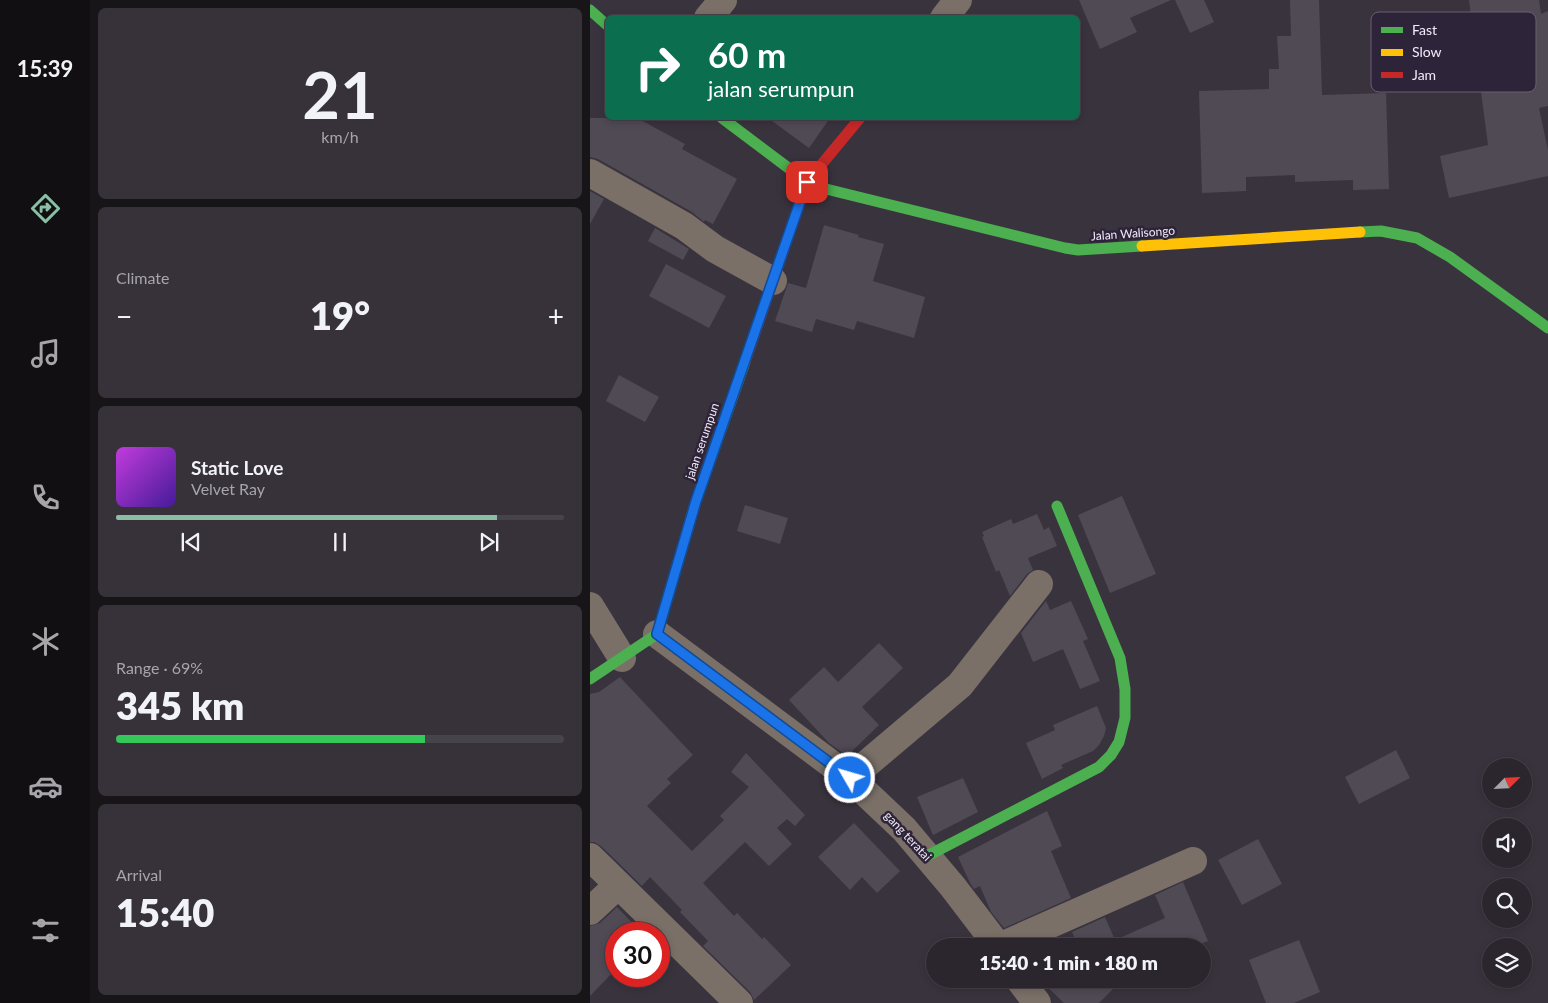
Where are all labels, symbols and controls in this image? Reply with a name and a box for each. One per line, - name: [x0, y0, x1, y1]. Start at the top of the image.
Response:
- legend: [1371, 12, 1536, 92]
- text: Fast: [1412, 21, 1437, 38]
- text: 60 m: [708, 33, 786, 75]
- icon: right: [625, 35, 690, 100]
- text: Slow: [1412, 43, 1442, 60]
- text: 15:39: [17, 55, 73, 82]
- text: 21: [302, 55, 378, 133]
- text: Jam: [1412, 66, 1436, 83]
- text: jalan serumpun: [708, 75, 855, 102]
- text: km/h: [321, 127, 359, 146]
- pin: [786, 161, 828, 203]
- icon: arrive: [793, 168, 821, 196]
- icon: directions: [28, 191, 63, 226]
- street label: Jalan Walisongo: [1090, 223, 1176, 243]
- text: Climate: [116, 268, 169, 287]
- text: 19°: [310, 292, 370, 338]
- text: −: [116, 299, 132, 333]
- text: +: [548, 299, 564, 333]
- icon: music: [28, 336, 63, 371]
- street label: jalan serumpun: [682, 401, 722, 482]
- text: Static Love: [191, 456, 283, 479]
- text: Velvet Ray: [191, 479, 265, 498]
- icon: phone: [28, 480, 63, 515]
- icon: previous: [177, 528, 205, 556]
- icon: pause: [326, 528, 354, 556]
- icon: next: [475, 528, 503, 556]
- icon: climate: [28, 624, 63, 659]
- text: Range · 69%: [116, 658, 203, 677]
- text: 345 km: [116, 682, 244, 728]
- position arrow: [823, 751, 875, 803]
- north arrow: [1482, 758, 1532, 808]
- map controls: [1482, 758, 1532, 988]
- icon: car: [28, 769, 63, 804]
- street label: gang teratai: [881, 808, 935, 864]
- button: sound: [1482, 818, 1532, 868]
- text: Arrival: [116, 865, 162, 884]
- button: search: [1482, 878, 1532, 928]
- text: 15:40: [116, 889, 214, 935]
- icon: filters: [28, 913, 63, 948]
- speed limit sign: 30: [605, 922, 670, 987]
- button: layers: [1482, 938, 1532, 988]
- text: 15:40 · 1 min · 180 m: [979, 951, 1158, 974]

